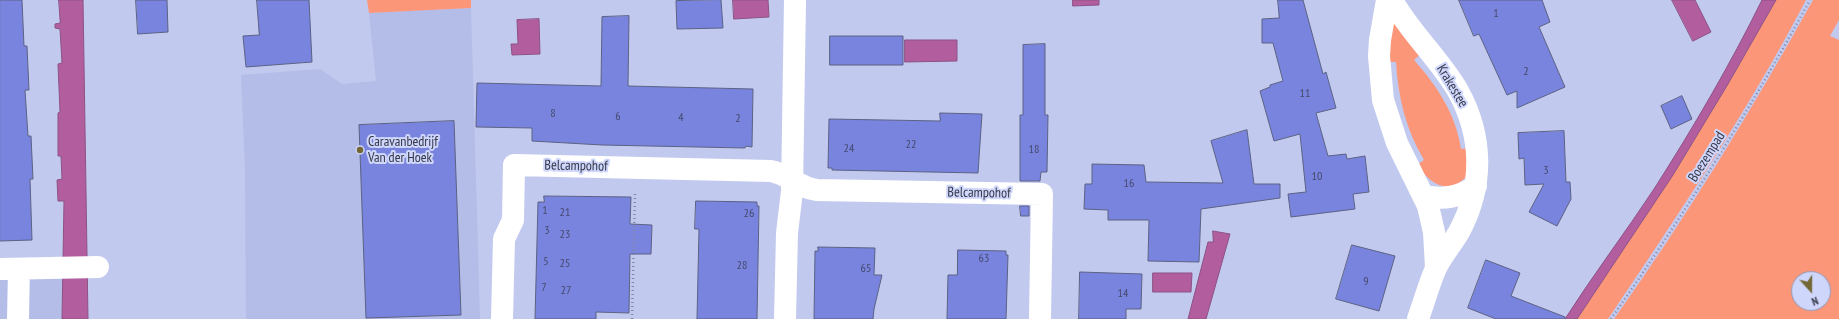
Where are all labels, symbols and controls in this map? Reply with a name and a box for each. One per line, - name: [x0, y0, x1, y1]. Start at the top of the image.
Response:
- house number: 1: [1493, 7, 1499, 21]
- street label: Krakestee: [1433, 62, 1471, 110]
- house number: 2: [1523, 65, 1529, 79]
- house number: 11: [1300, 87, 1310, 101]
- house number: 8: [550, 107, 556, 121]
- house number: 6: [615, 110, 621, 124]
- house number: 4: [678, 111, 684, 125]
- house number: 2: [735, 112, 741, 126]
- street label: Boezempad: [1685, 129, 1729, 185]
- place label: Caravanbedrijf Van der Hoek: [368, 134, 438, 166]
- house number: 22: [906, 138, 916, 152]
- house number: 24: [844, 142, 854, 156]
- house number: 18: [1029, 143, 1039, 157]
- marker: Caravanbedrijf Van der Hoek: [355, 145, 365, 155]
- street label: Belcampohof: [544, 157, 608, 175]
- house number: 3: [1543, 164, 1549, 178]
- house number: 10: [1312, 170, 1322, 184]
- house number: 16: [1124, 177, 1134, 191]
- street label: Belcampohof: [947, 184, 1011, 202]
- house number: 1: [542, 204, 548, 218]
- house number: 21: [560, 206, 570, 220]
- house number: 26: [744, 207, 754, 221]
- house number: 3: [544, 224, 550, 238]
- house number: 23: [560, 228, 570, 242]
- house number: 63: [979, 252, 989, 266]
- house number: 5: [543, 255, 549, 269]
- house number: 25: [560, 257, 570, 271]
- house number: 28: [737, 259, 747, 273]
- house number: 65: [861, 262, 871, 276]
- north arrow: [1791, 271, 1831, 311]
- house number: 9: [1363, 275, 1369, 289]
- house number: 7: [541, 281, 547, 295]
- house number: 27: [561, 284, 571, 298]
- house number: 14: [1118, 287, 1128, 301]
- text: N: [1810, 294, 1820, 309]

